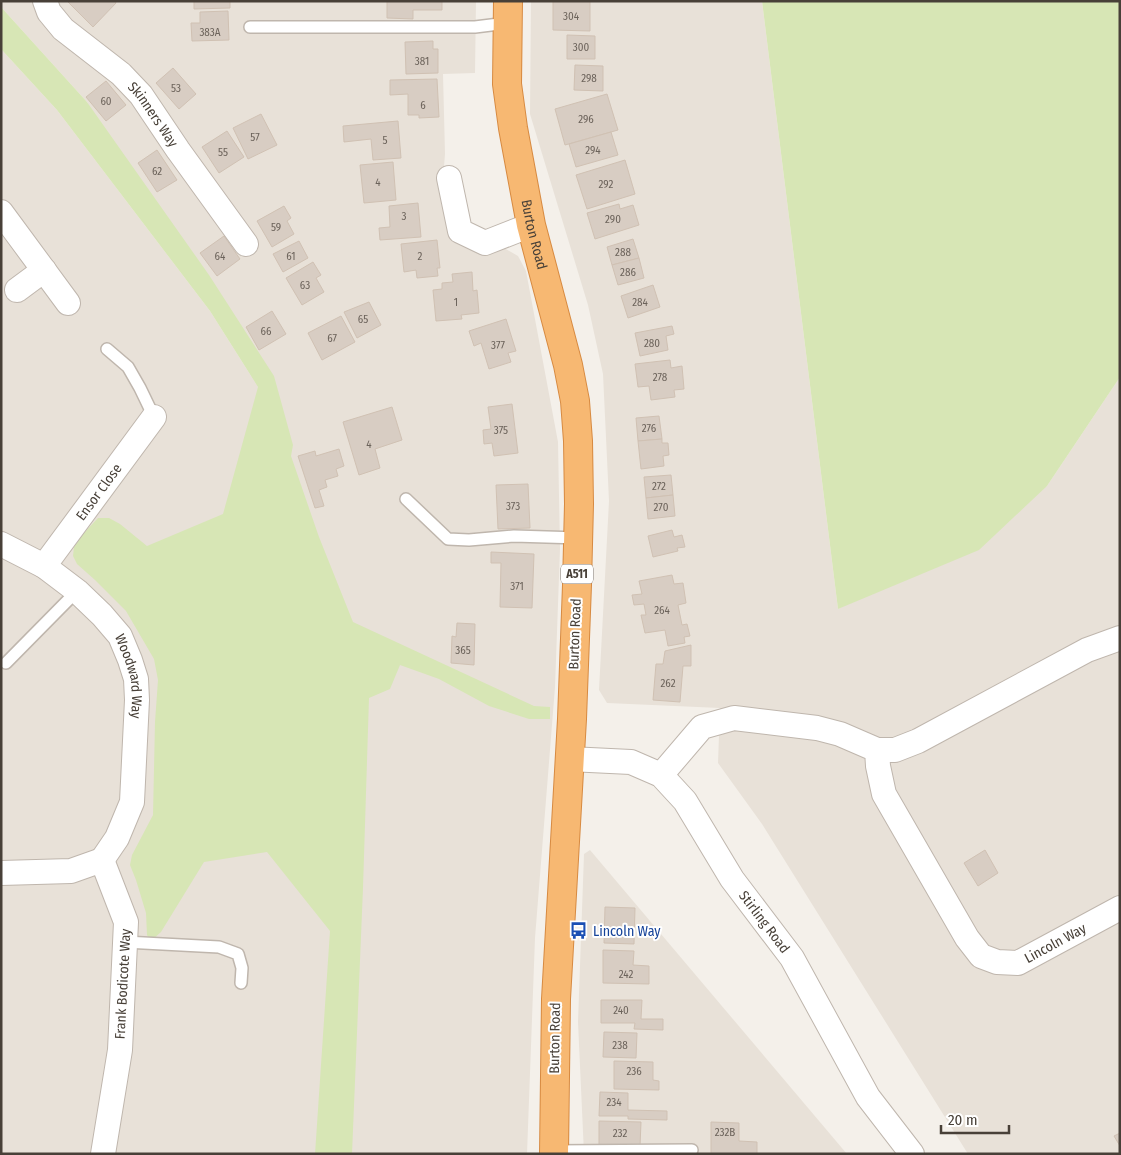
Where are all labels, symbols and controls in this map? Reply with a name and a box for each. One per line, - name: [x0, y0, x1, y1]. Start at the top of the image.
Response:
- house number: 304: [563, 10, 580, 23]
- house number: 383A: [199, 26, 221, 39]
- house number: 300: [573, 41, 589, 54]
- house number: 381: [415, 55, 429, 68]
- house number: 298: [581, 72, 597, 85]
- street label: Skinners Way: [125, 78, 182, 151]
- house number: 53: [171, 82, 181, 95]
- house number: 60: [100, 95, 112, 108]
- house number: 6: [420, 99, 426, 112]
- house number: 296: [578, 113, 594, 126]
- house number: 57: [250, 131, 260, 144]
- house number: 5: [382, 134, 388, 147]
- house number: 294: [585, 144, 601, 157]
- house number: 55: [218, 146, 228, 159]
- house number: 62: [152, 165, 162, 178]
- house number: 4: [375, 176, 381, 189]
- house number: 292: [599, 178, 614, 191]
- street label: Burton Road: [518, 198, 551, 271]
- house number: 3: [402, 210, 407, 223]
- house number: 290: [605, 213, 621, 226]
- house number: 59: [271, 221, 281, 234]
- house number: 288: [615, 246, 631, 259]
- house number: 64: [215, 250, 226, 263]
- house number: 61: [286, 250, 296, 263]
- house number: 2: [418, 250, 423, 263]
- house number: 286: [620, 266, 636, 279]
- house number: 63: [300, 279, 310, 292]
- house number: 1: [454, 296, 458, 309]
- house number: 284: [632, 296, 649, 309]
- house number: 65: [358, 313, 368, 326]
- house number: 66: [261, 325, 272, 338]
- house number: 67: [327, 332, 337, 345]
- house number: 280: [644, 337, 660, 350]
- house number: 377: [491, 339, 505, 352]
- house number: 278: [653, 371, 668, 384]
- house number: 276: [642, 422, 657, 435]
- house number: 375: [494, 424, 508, 437]
- house number: 4: [366, 438, 372, 451]
- street label: Ensor Close: [72, 460, 125, 524]
- house number: 272: [652, 480, 666, 493]
- house number: 373: [506, 500, 520, 513]
- house number: 270: [654, 501, 669, 514]
- road number: A511: [561, 564, 593, 584]
- house number: 371: [510, 580, 524, 593]
- street label: Burton Road: [565, 598, 585, 670]
- house number: 264: [654, 604, 670, 617]
- street label: Woodward Way: [112, 631, 146, 720]
- house number: 365: [455, 644, 471, 657]
- house number: 262: [660, 677, 676, 690]
- street label: Stirling Road: [736, 887, 794, 956]
- street label: Lincoln Way: [1021, 919, 1090, 967]
- bus stop icon: Lincoln Way: [569, 921, 589, 941]
- place label: Lincoln Way: [593, 923, 661, 940]
- street label: Frank Bodicote Way: [112, 927, 134, 1040]
- house number: 242: [619, 968, 633, 981]
- street label: Burton Road: [546, 1002, 564, 1074]
- house number: 240: [613, 1004, 629, 1017]
- house number: 238: [612, 1039, 628, 1052]
- house number: 236: [626, 1065, 642, 1078]
- house number: 234: [606, 1096, 622, 1109]
- scale bar: [941, 1102, 1008, 1134]
- text: 20 m: [948, 1111, 978, 1129]
- house number: 232B: [715, 1126, 735, 1139]
- house number: 232: [613, 1127, 627, 1140]

